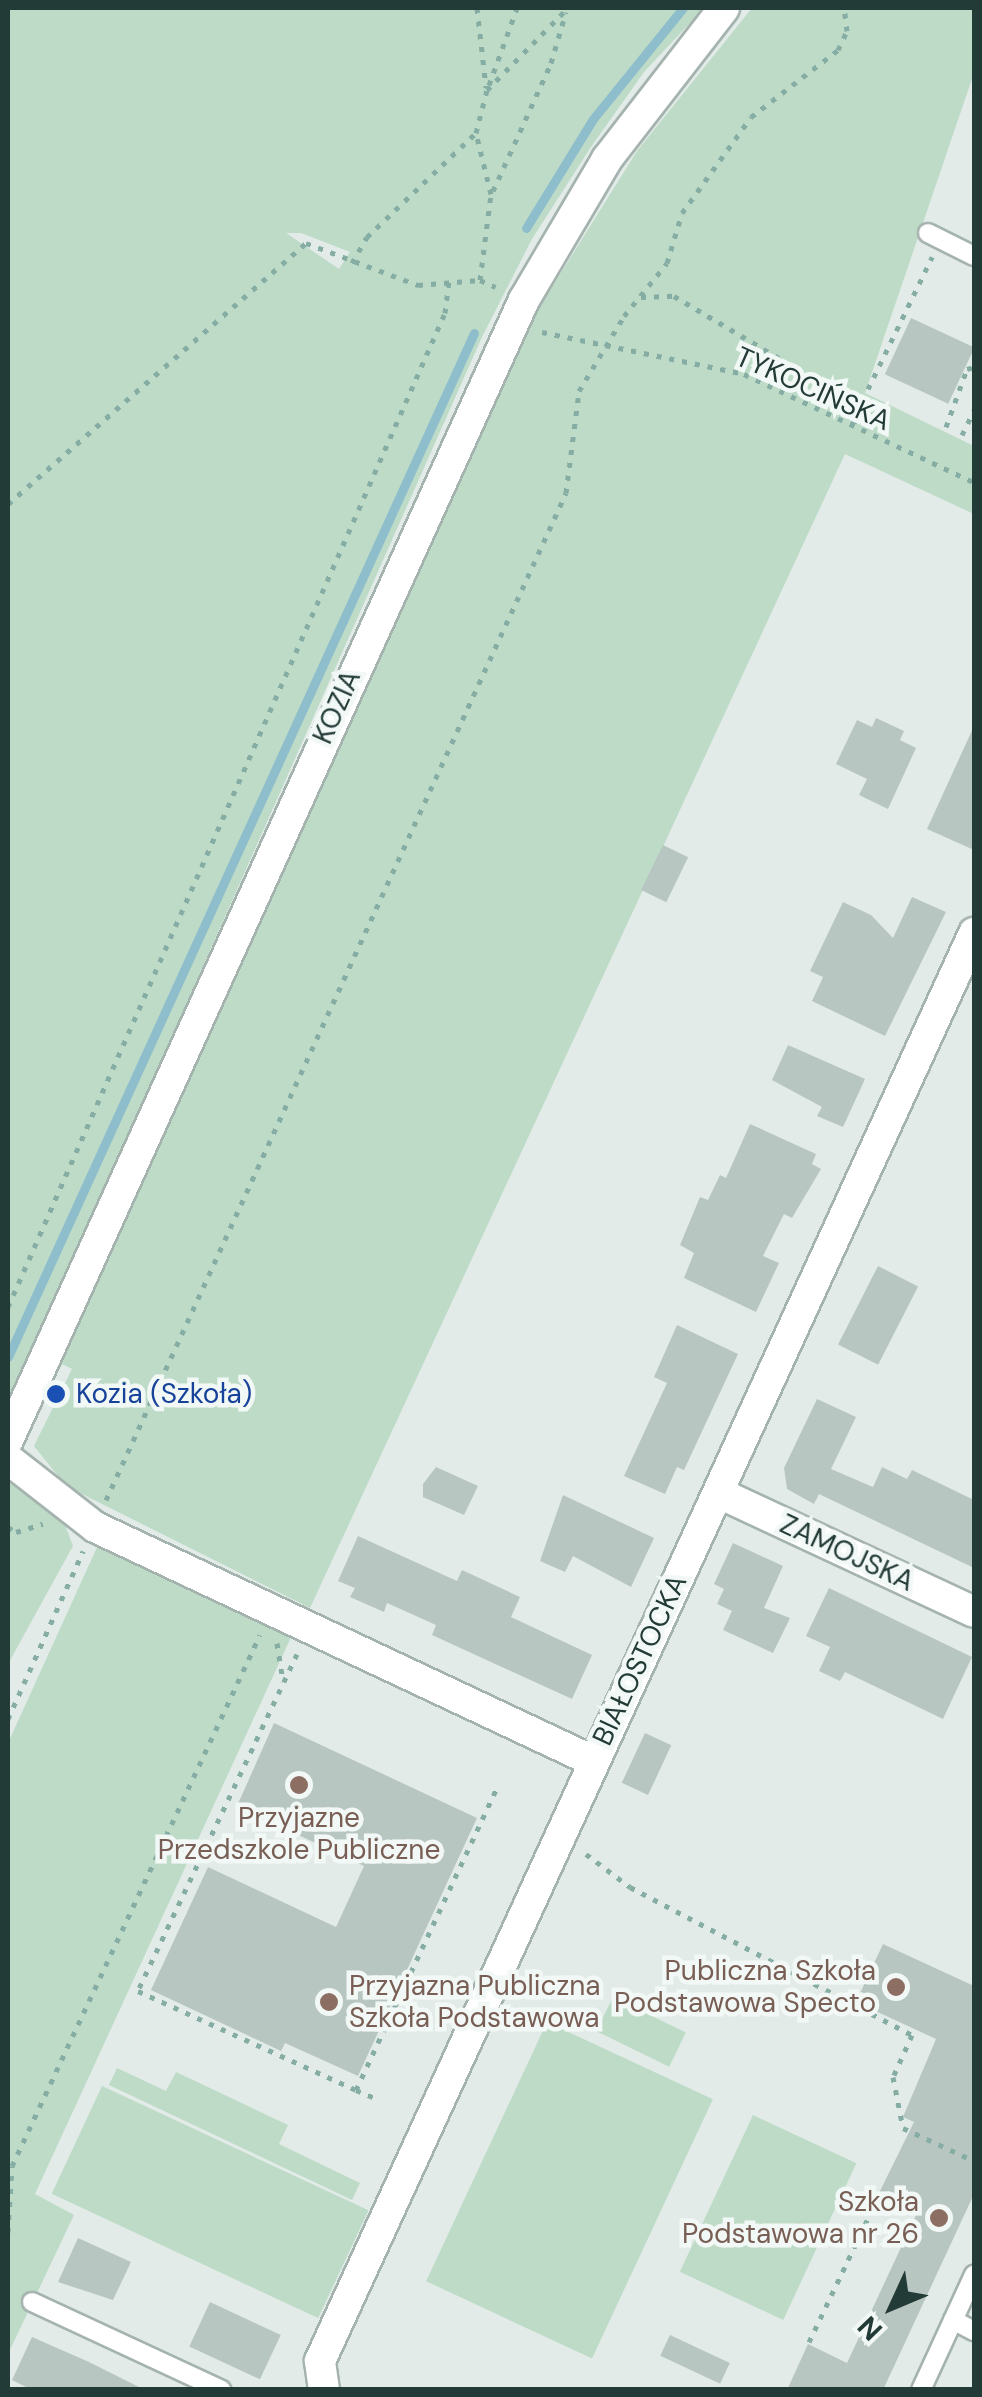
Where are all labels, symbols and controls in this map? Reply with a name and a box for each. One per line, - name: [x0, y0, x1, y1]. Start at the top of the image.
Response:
- street label: TYKOCIŃSKA: [730, 340, 896, 438]
- street label: KOZIA: [306, 665, 368, 749]
- place label: Kozia (Szkoła): [76, 1377, 252, 1411]
- marker: Kozia (Szkoła): [45, 1383, 67, 1405]
- street label: ZAMOJSKA: [775, 1507, 919, 1599]
- street label: BIAŁOSTOCKA: [586, 1569, 694, 1751]
- marker: Przyjazne Przedszkole Publiczne: [288, 1774, 310, 1796]
- place label: Przyjazne Przedszkole Publiczne: [158, 1801, 440, 1867]
- place label: Publiczna Szkoła Podstawowa Specto: [614, 1954, 876, 2020]
- place label: Przyjazna Publiczna Szkoła Podstawowa: [349, 1969, 601, 2035]
- marker: Publiczna Szkoła Podstawowa Specto: [885, 1976, 907, 1998]
- marker: Przyjazna Publiczna Szkoła Podstawowa: [318, 1991, 340, 2013]
- place label: Szkoła Podstawowa nr 26: [682, 2185, 919, 2251]
- marker: Szkoła Podstawowa nr 26: [928, 2207, 950, 2229]
- north arrow: [842, 2257, 942, 2357]
- text: N: [850, 2308, 890, 2348]

